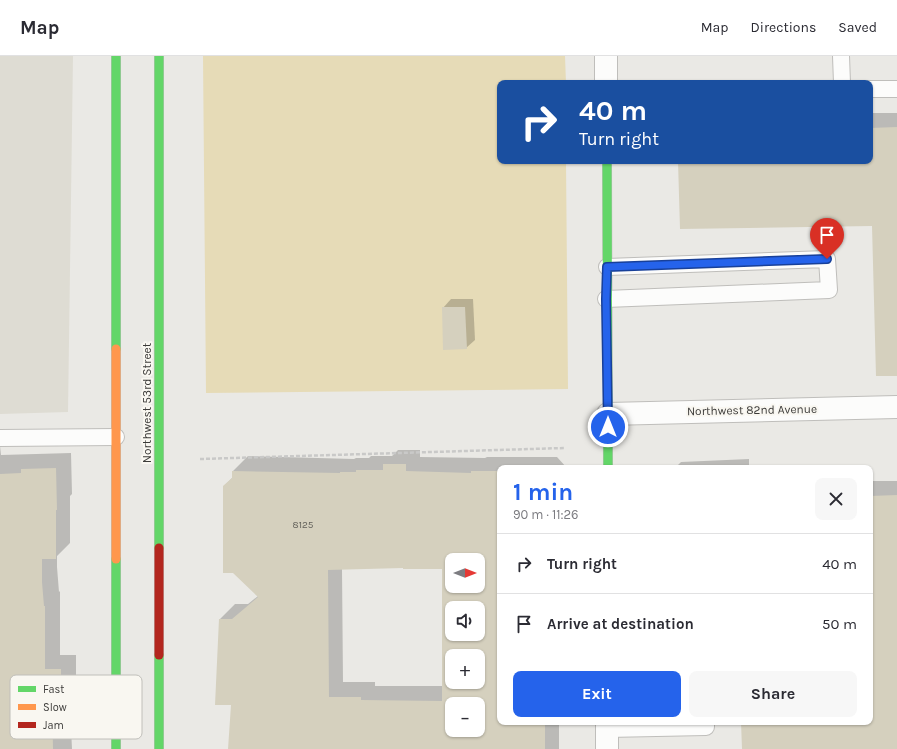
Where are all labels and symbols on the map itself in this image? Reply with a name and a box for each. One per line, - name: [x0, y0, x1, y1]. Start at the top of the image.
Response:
- pin: [810, 218, 844, 259]
- street label: Northwest 53rd Street: [140, 342, 154, 463]
- street label: Northwest 82nd Avenue: [687, 402, 817, 418]
- position arrow: [587, 406, 629, 448]
- house number: 8125: [293, 519, 314, 531]
- north arrow: [445, 553, 485, 593]
- legend: [10, 675, 142, 739]
- text: Fast: [43, 683, 64, 696]
- text: Slow: [43, 701, 67, 714]
- text: Jam: [43, 719, 64, 732]

